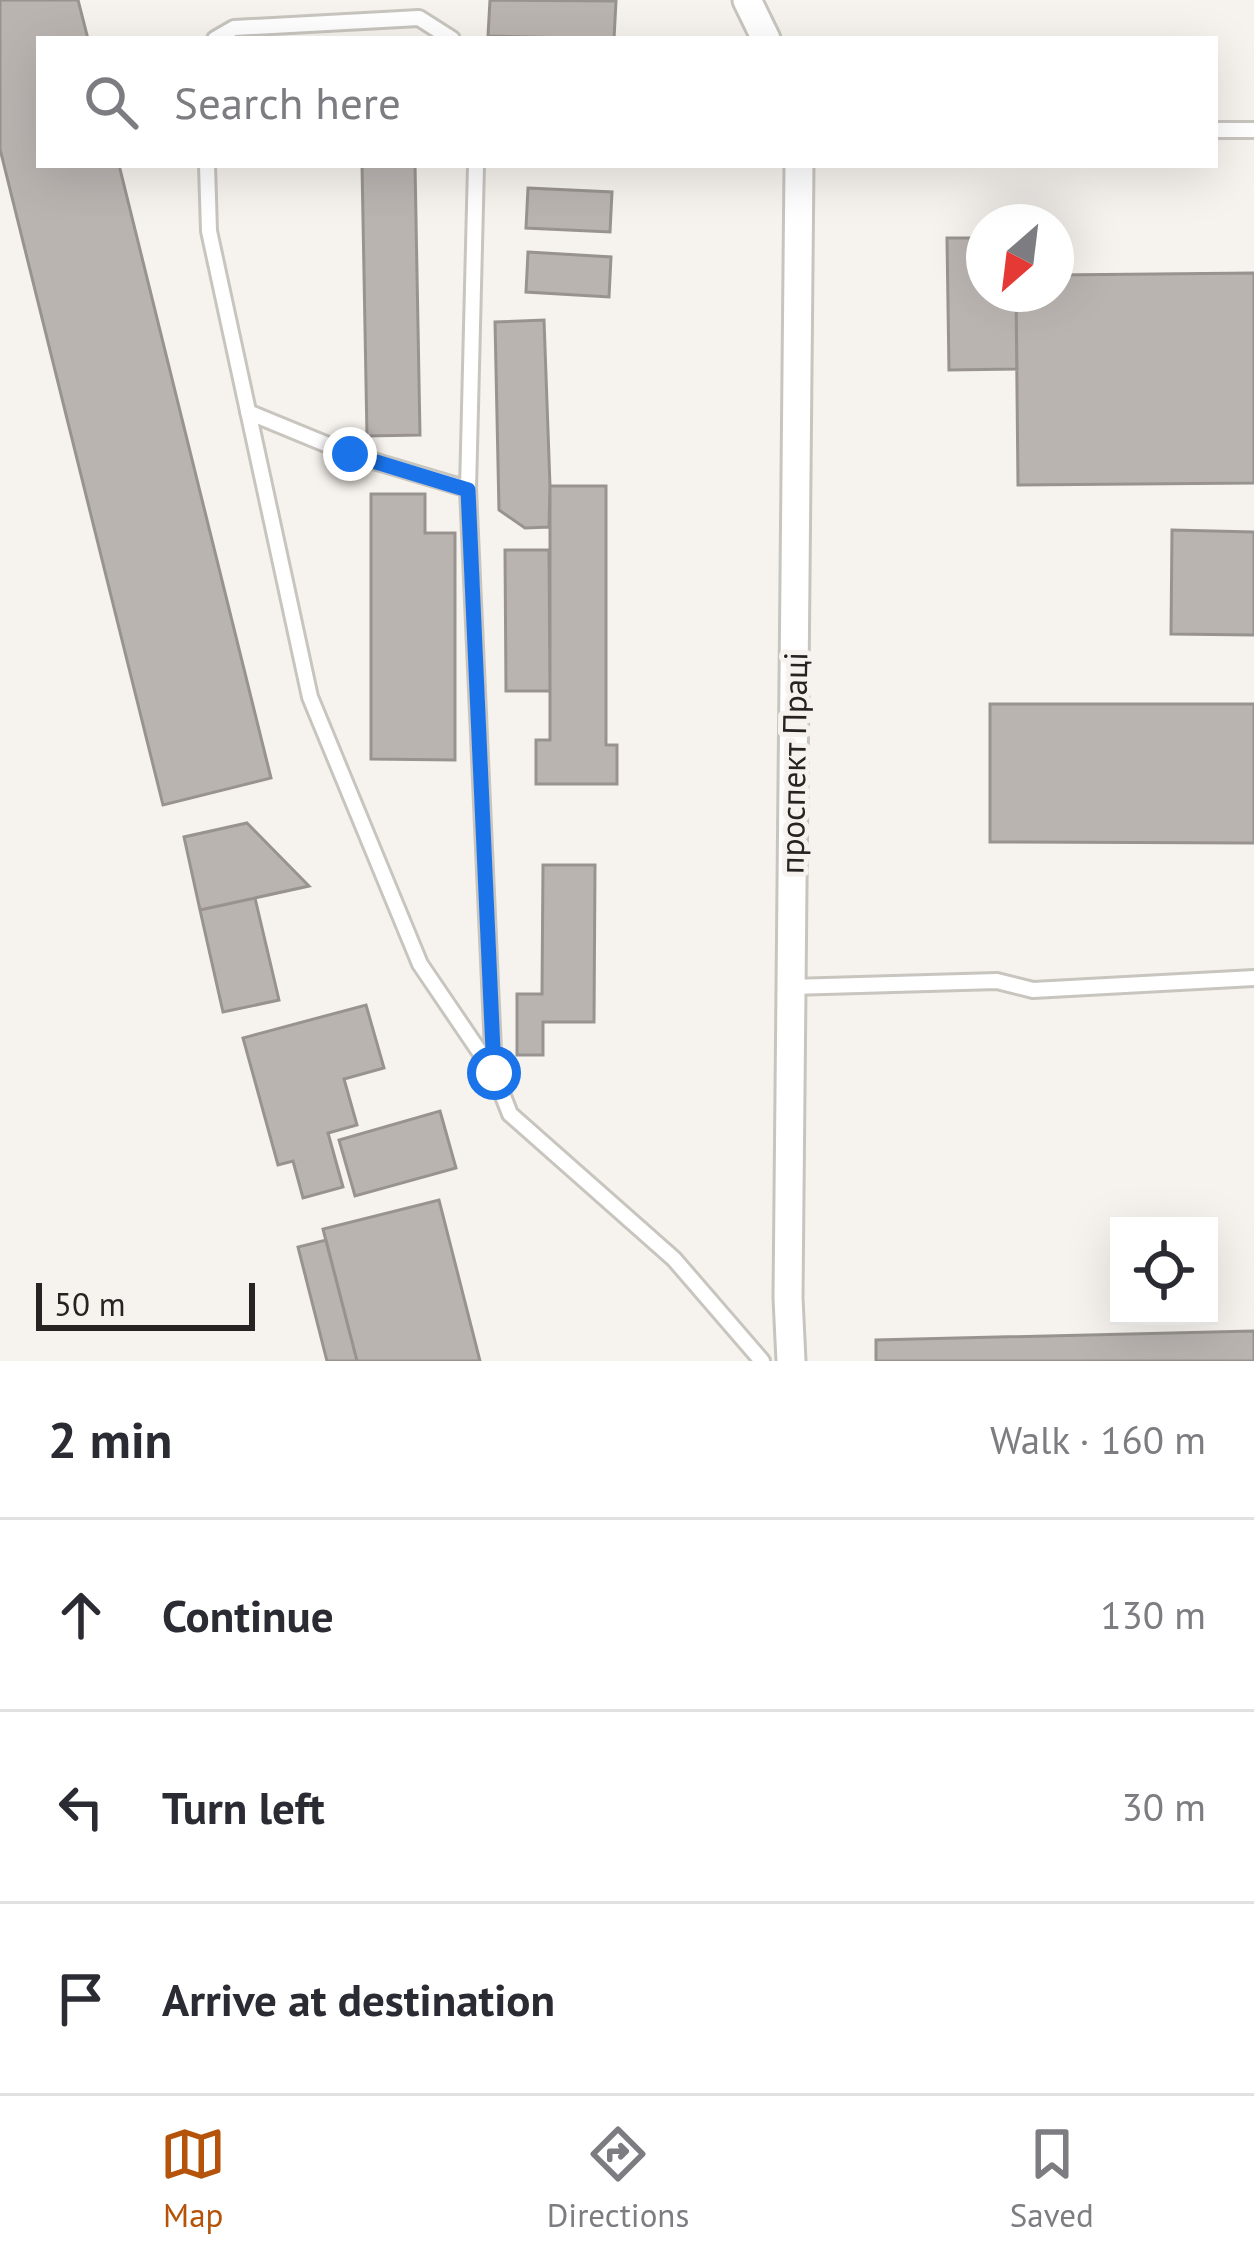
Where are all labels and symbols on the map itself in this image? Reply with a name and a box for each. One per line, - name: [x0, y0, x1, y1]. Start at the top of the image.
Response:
- north arrow: [966, 204, 1074, 312]
- route end: [323, 427, 377, 481]
- street label: проспект Праці: [770, 652, 816, 874]
- route start: [467, 1046, 521, 1100]
- scale bar: [36, 1277, 255, 1330]

